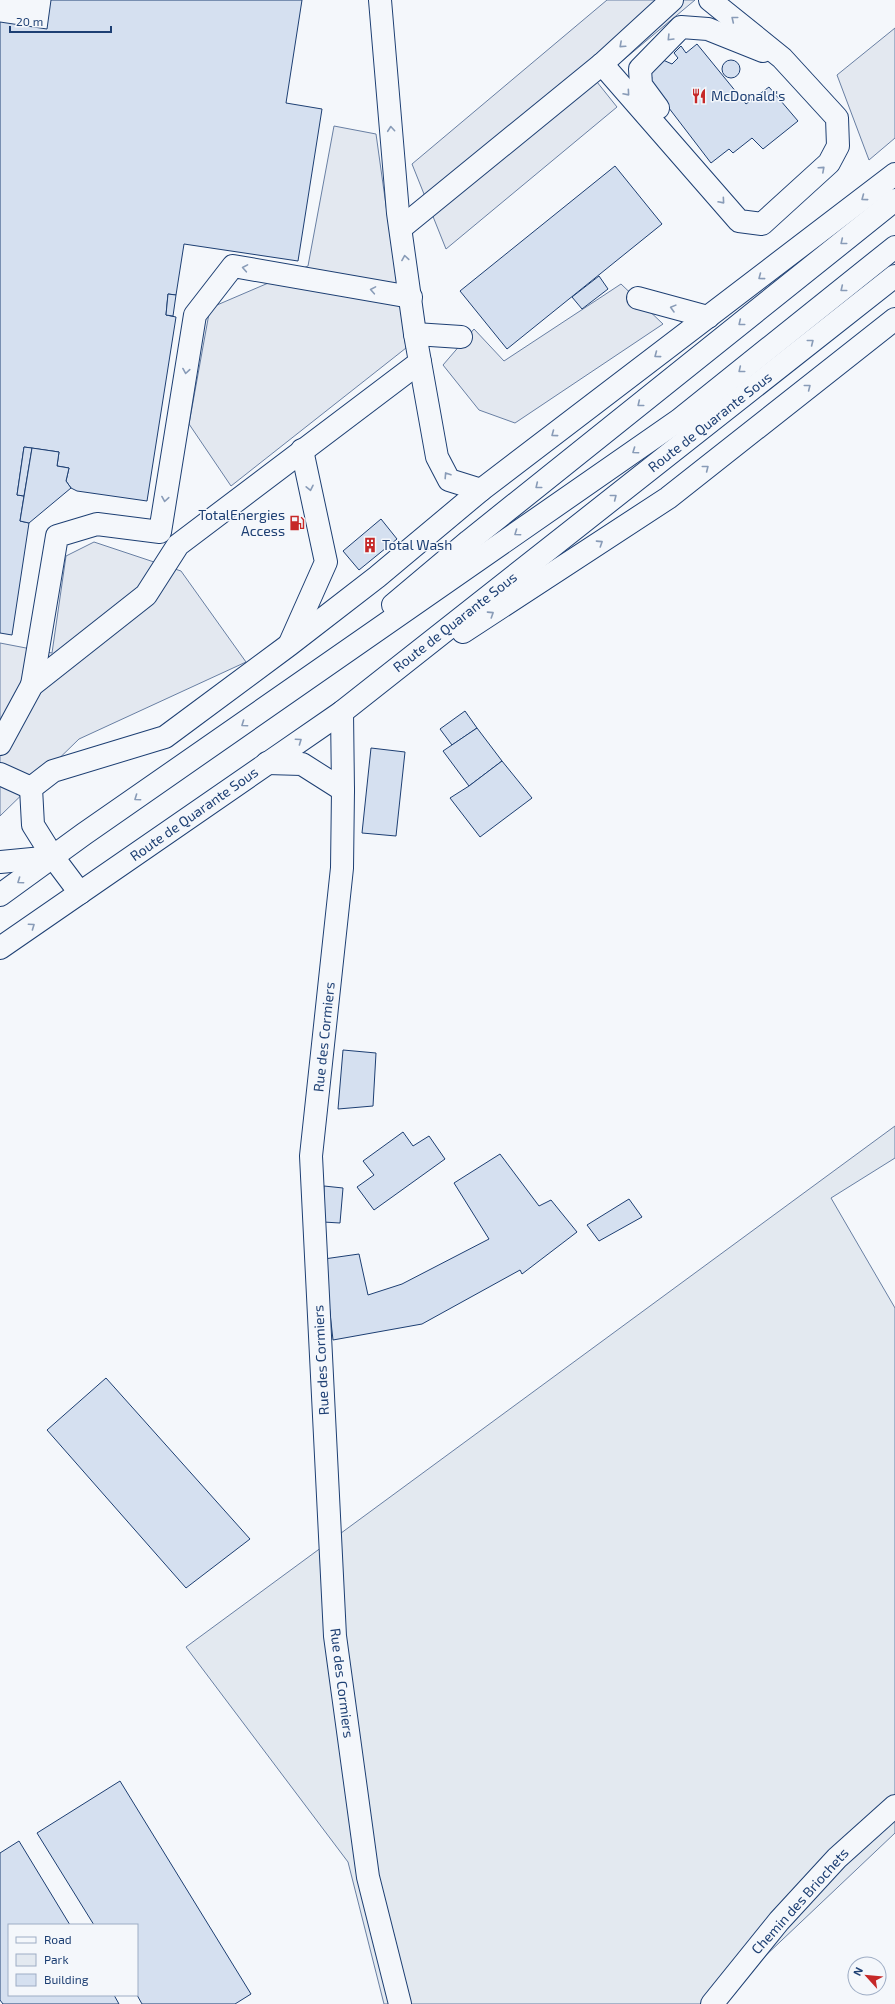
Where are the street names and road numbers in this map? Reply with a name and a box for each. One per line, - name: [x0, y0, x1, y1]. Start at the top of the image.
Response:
- street label: Route de Quarante Sous: [644, 368, 775, 475]
- street label: Route de Quarante Sous: [389, 568, 520, 675]
- street label: Route de Quarante Sous: [126, 763, 261, 864]
- street label: Rue des Cormiers: [309, 981, 338, 1093]
- street label: Rue des Cormiers: [309, 1304, 332, 1416]
- street label: Rue des Cormiers: [327, 1627, 358, 1739]
- street label: Chemin des Briochets: [747, 1844, 852, 1957]

